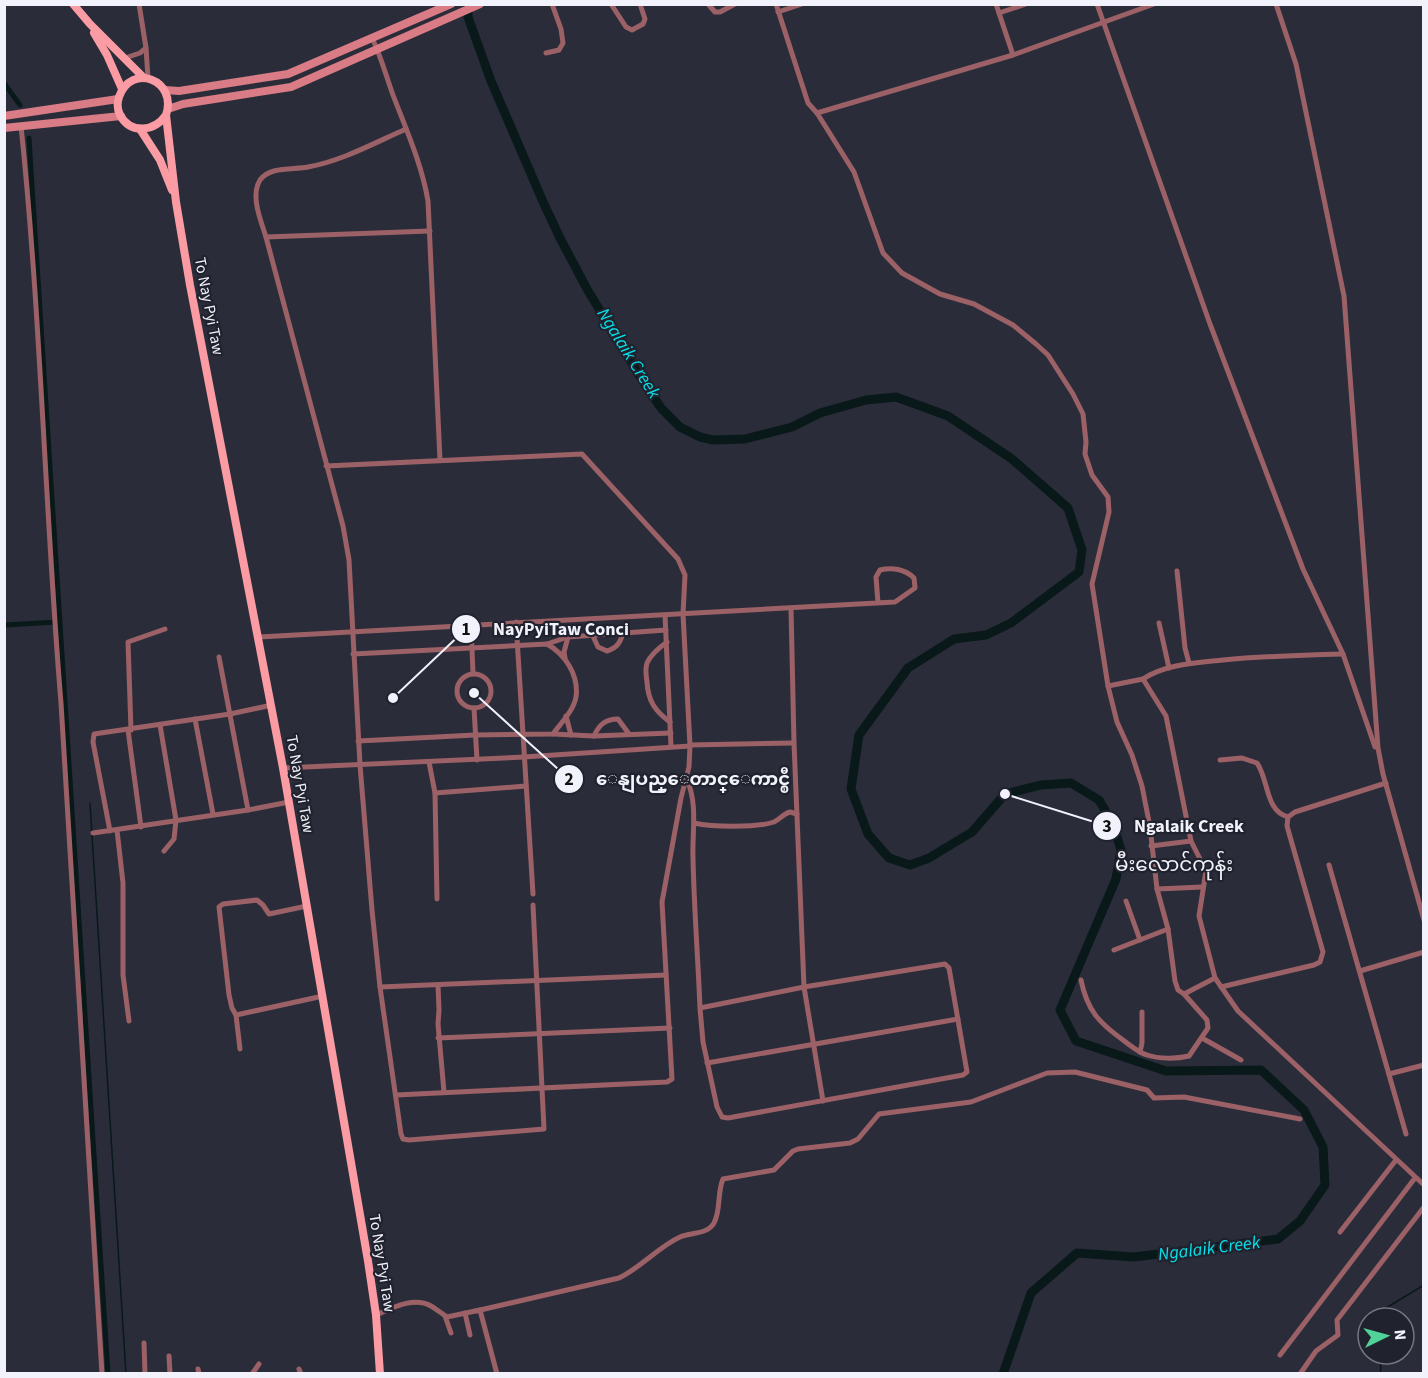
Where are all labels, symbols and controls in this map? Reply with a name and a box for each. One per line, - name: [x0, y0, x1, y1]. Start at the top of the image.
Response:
- street label: To Nay Pyi Taw: [189, 255, 229, 357]
- water label: Ngalaik Creek: [591, 303, 667, 404]
- callout: NayPyiTaw Conci: [451, 611, 641, 647]
- text: 1: [461, 617, 471, 642]
- text: NayPyiTaw Conci: [493, 617, 629, 642]
- street label: To Nay Pyi Taw: [281, 733, 320, 835]
- callout: ေနျပည္ေတာင္ေကာင္စီ: [554, 761, 802, 797]
- text: 2: [564, 767, 574, 792]
- text: ေနျပည္ေတာင္ေကာင္စီ: [596, 767, 790, 794]
- callout: Ngalaik Creek: [1092, 808, 1256, 844]
- text: 3: [1102, 814, 1112, 839]
- text: Ngalaik Creek: [1134, 814, 1244, 839]
- district label: မီးလောင်ကုန်း: [1115, 850, 1233, 881]
- street label: To Nay Pyi Taw: [363, 1212, 401, 1314]
- water label: Ngalaik Creek: [1157, 1230, 1262, 1267]
- north arrow: [1356, 1306, 1416, 1366]
- text: N: [1389, 1329, 1411, 1341]

